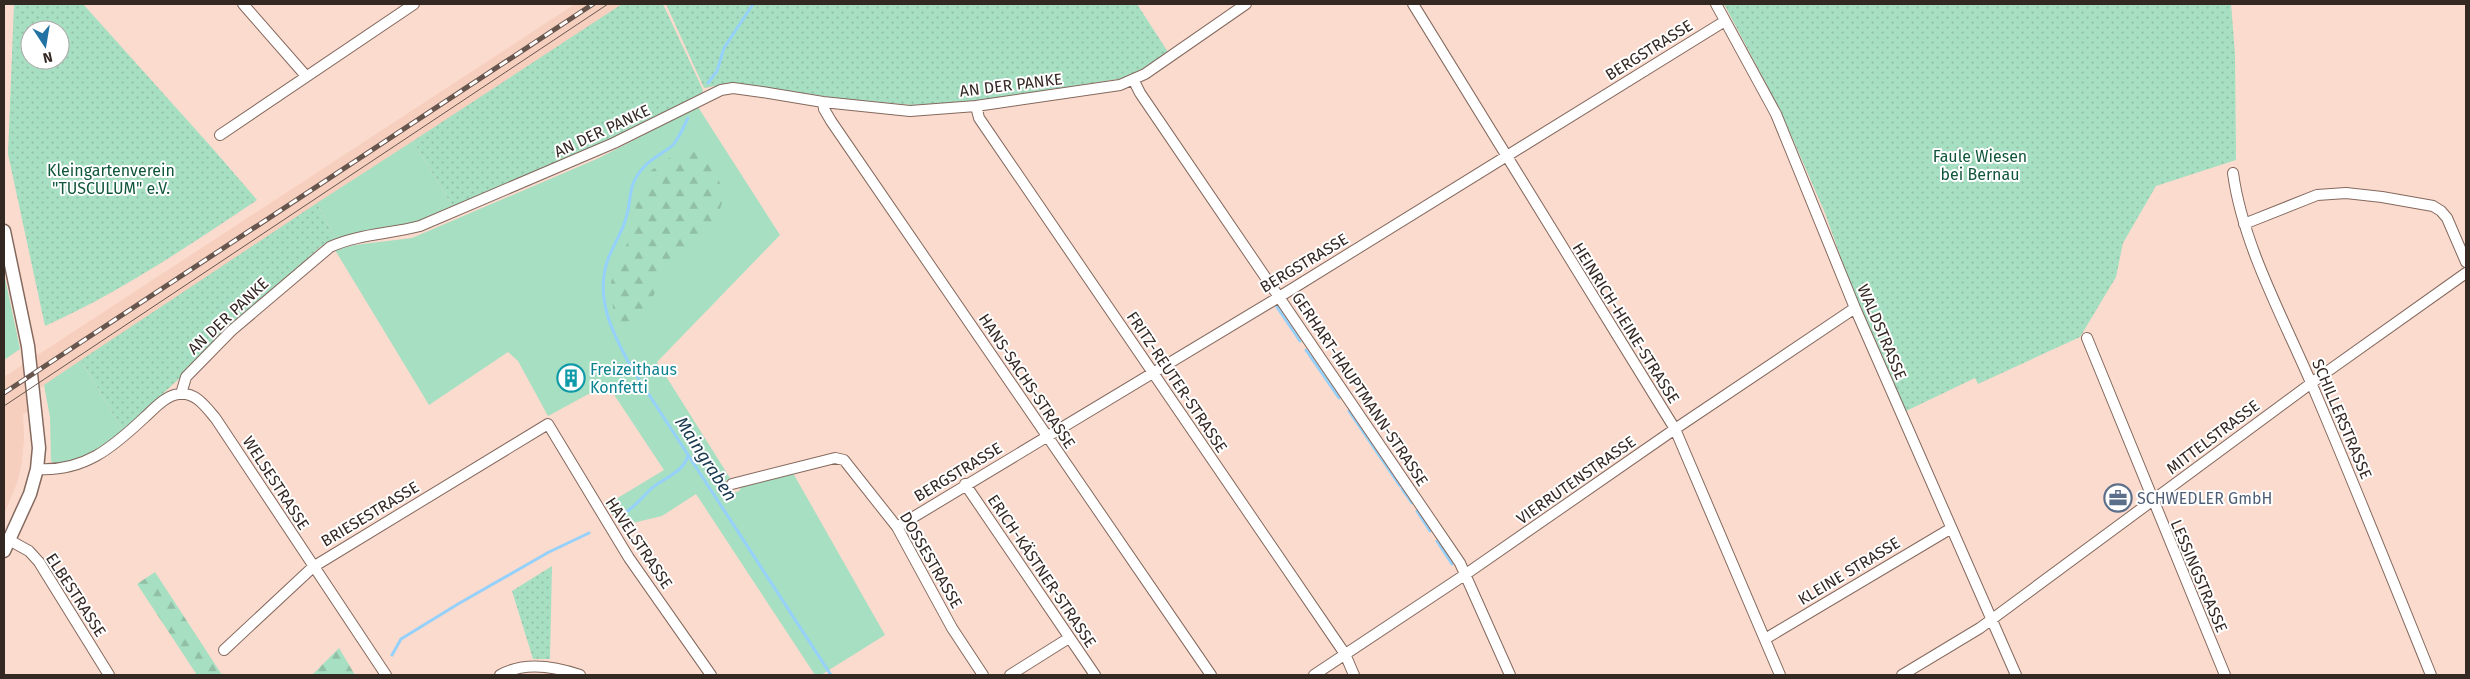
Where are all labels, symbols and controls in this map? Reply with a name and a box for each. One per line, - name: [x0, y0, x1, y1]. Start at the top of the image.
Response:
- street label: BERGSTRASSE: [1602, 16, 1696, 84]
- north arrow: [20, 20, 70, 70]
- text: N: [41, 48, 54, 67]
- street label: AN DER PANKE: [958, 69, 1064, 101]
- street label: AN DER PANKE: [551, 101, 653, 161]
- park label: Faule Wiesen bei Bernau: [1933, 147, 2027, 184]
- park label: Kleingartenverein "TUSCULUM" e.V.: [47, 161, 175, 198]
- street label: BERGSTRASSE: [1257, 229, 1351, 297]
- street label: HEINRICH-HEINE-STRASSE: [1569, 239, 1683, 407]
- street label: AN DER PANKE: [184, 274, 272, 358]
- street label: WALDSTRASSE: [1853, 281, 1911, 383]
- street label: GERHART-HAUPTMANN-STRASSE: [1288, 289, 1432, 489]
- street label: FRITZ-REUTER-STRASSE: [1123, 308, 1231, 456]
- street label: HANS-SACHS-STRASSE: [975, 310, 1079, 452]
- street label: SCHILLERSTRASSE: [2308, 356, 2376, 482]
- place label: Freizeithaus Konfetti: [590, 360, 677, 397]
- building icon: Freizeithaus Konfetti: [556, 363, 586, 393]
- street label: MITTELSTRASSE: [2163, 396, 2263, 478]
- water label: Maingraben: [670, 412, 742, 506]
- street label: VIERRUTENSTRASSE: [1513, 432, 1639, 528]
- street label: WELSESTRASSE: [239, 433, 313, 533]
- street label: BERGSTRASSE: [911, 438, 1005, 506]
- street label: BRIESESTRASSE: [318, 477, 422, 551]
- office icon: SCHWEDLER GmbH: [2103, 483, 2133, 513]
- place label: SCHWEDLER GmbH: [2137, 489, 2272, 508]
- street label: ERICH-KÄSTNER-STRASSE: [984, 491, 1100, 651]
- street label: HAVELSTRASSE: [601, 494, 677, 592]
- street label: DOSSESTRASSE: [896, 508, 966, 612]
- street label: LESSINGSTRASSE: [2167, 517, 2231, 635]
- street label: KLEINE STRASSE: [1795, 533, 1903, 609]
- street label: ELBESTRASSE: [42, 550, 110, 640]

